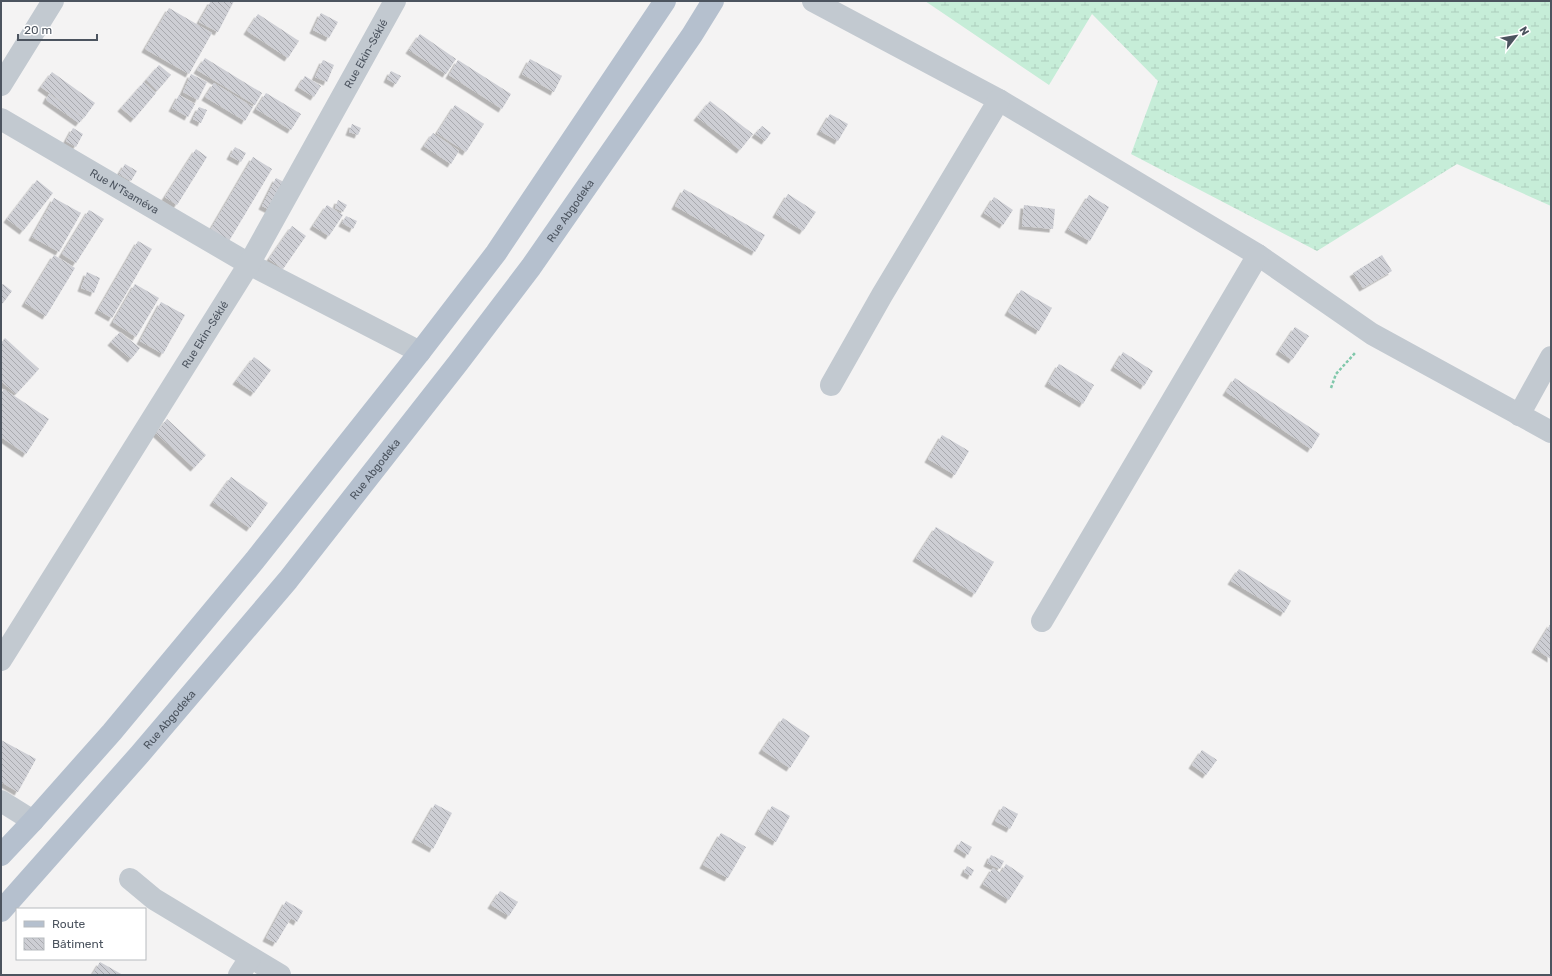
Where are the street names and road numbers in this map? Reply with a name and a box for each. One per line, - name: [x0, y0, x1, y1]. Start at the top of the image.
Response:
- street label: Rue Ekin-Séklé: [342, 17, 391, 91]
- street label: Rue N'Tsaméva: [87, 166, 161, 217]
- street label: Rue Abgodeka: [544, 177, 597, 245]
- street label: Rue Ekin-Séklé: [179, 299, 231, 371]
- street label: Rue Abgodeka: [347, 436, 403, 502]
- street label: Rue Abgodeka: [141, 688, 199, 752]

